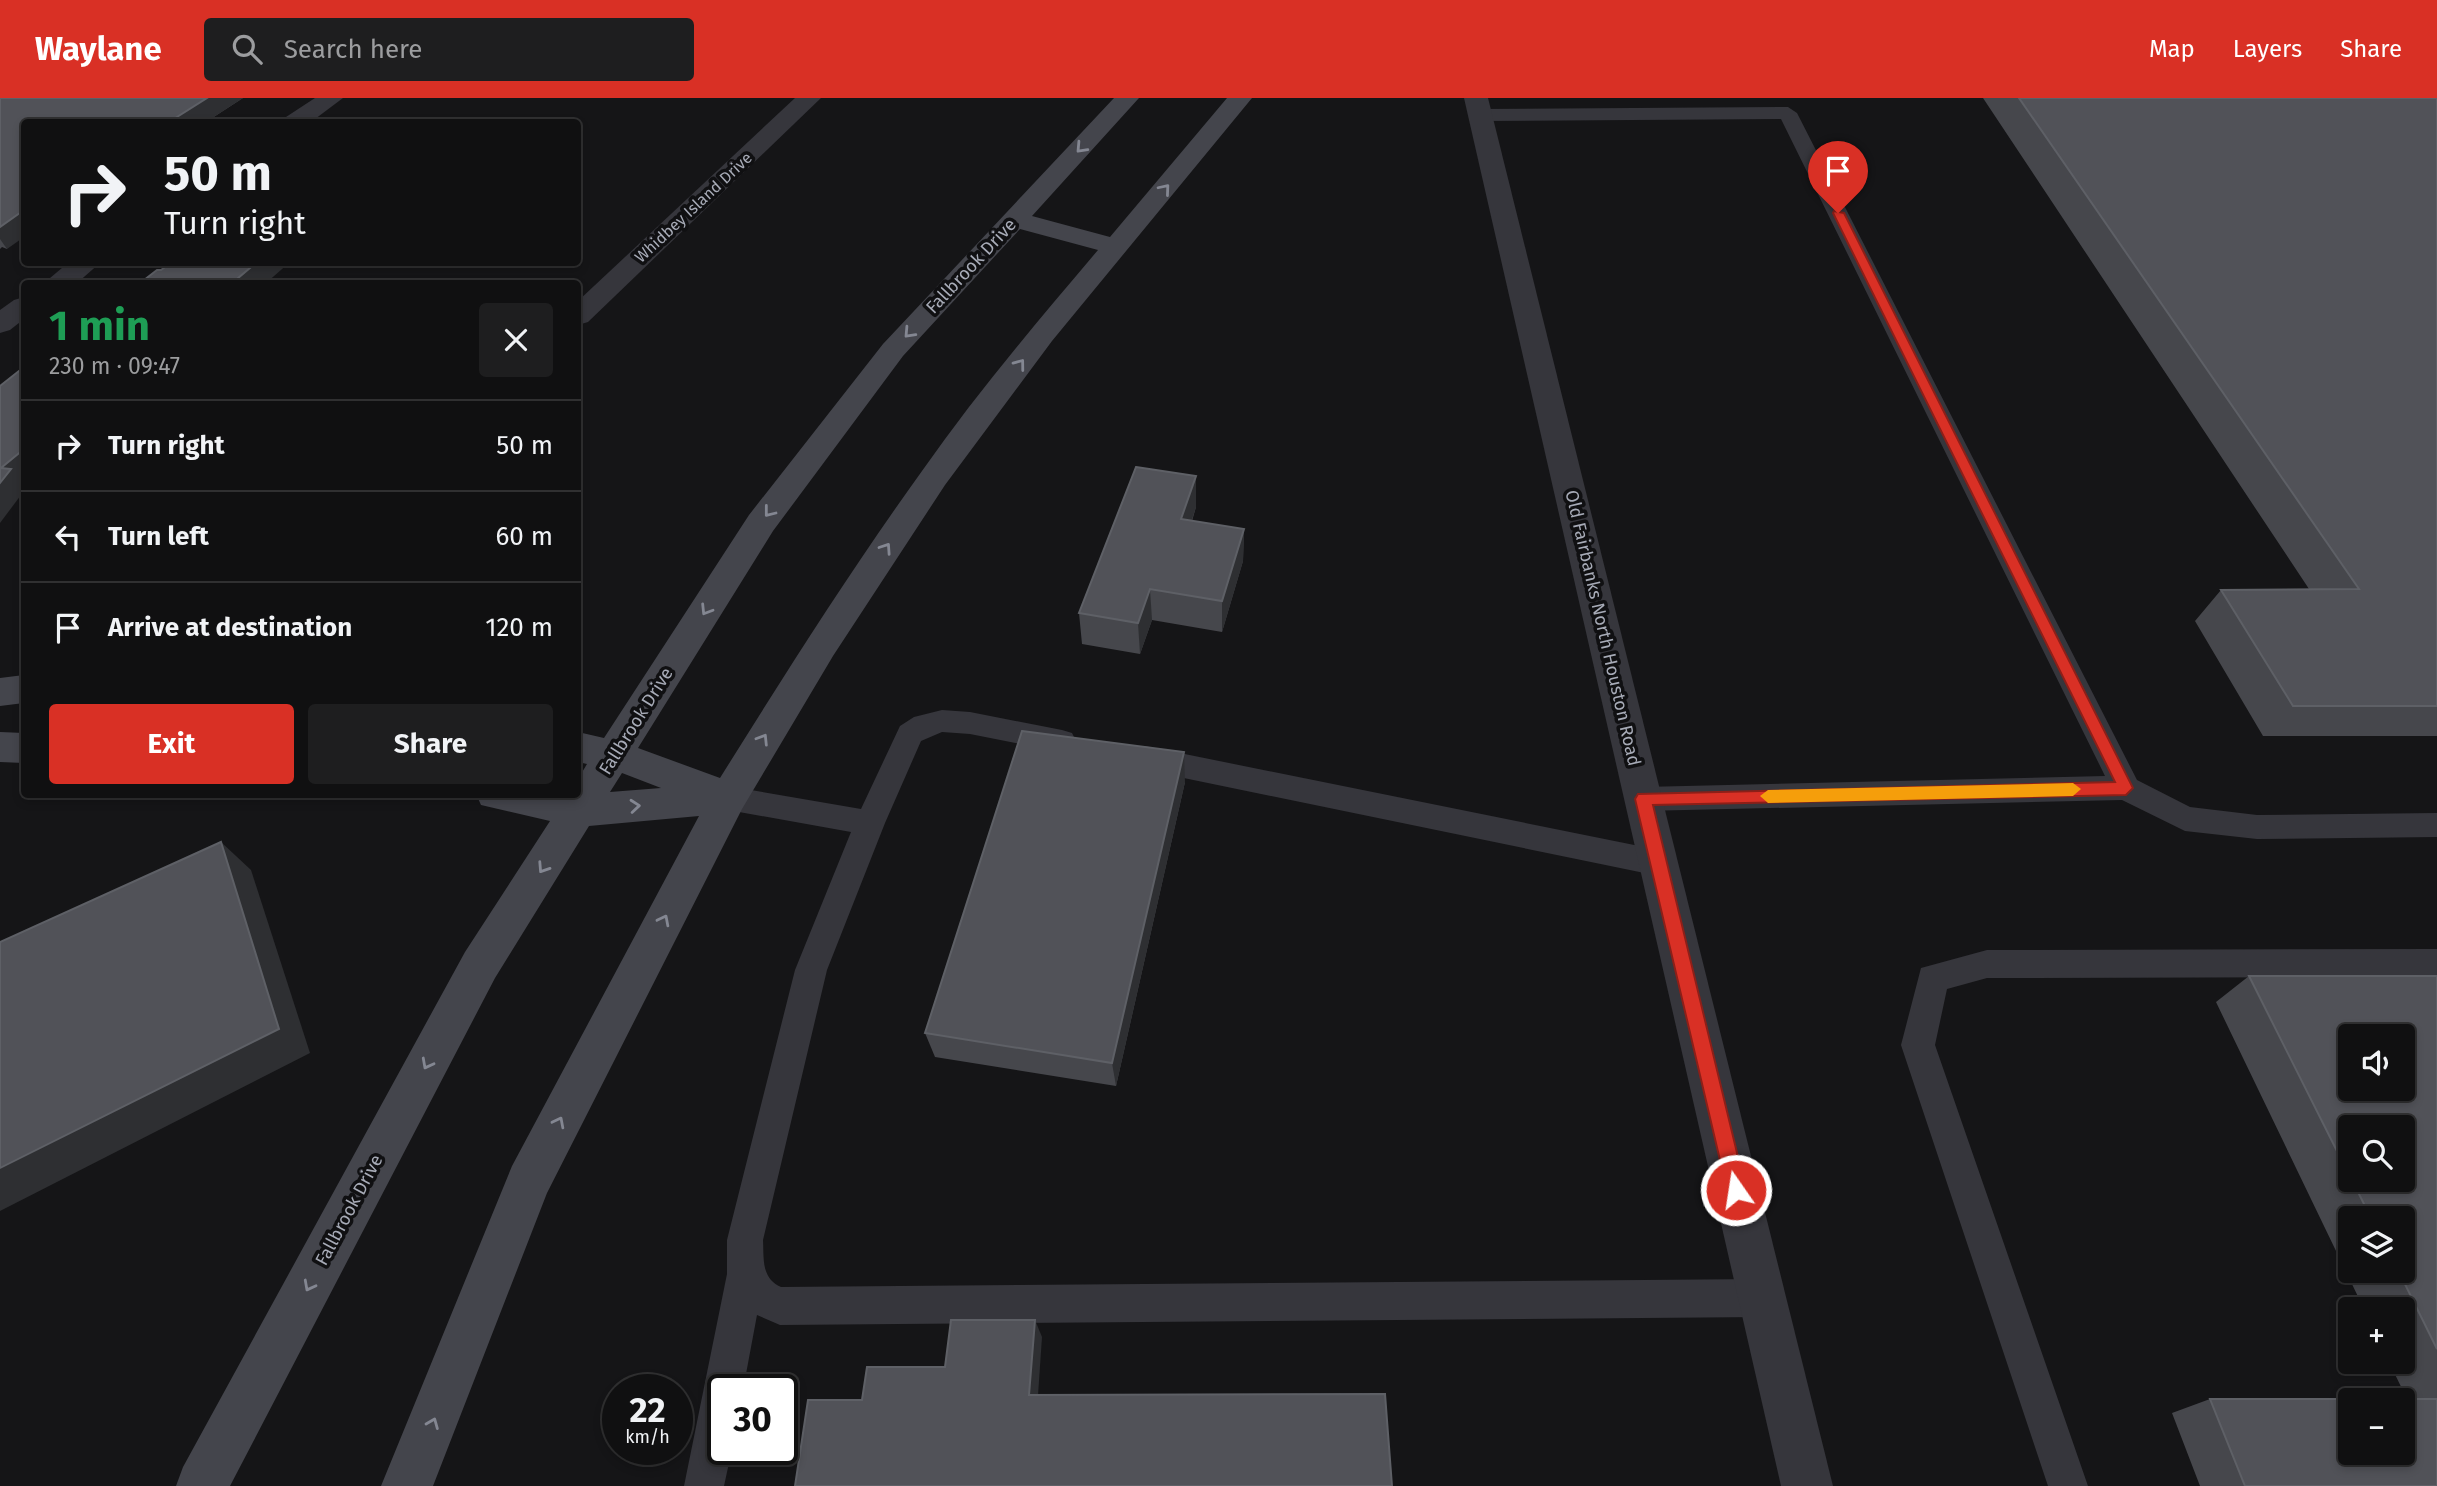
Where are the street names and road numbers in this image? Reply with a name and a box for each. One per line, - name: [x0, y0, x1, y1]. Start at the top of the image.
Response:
- street label: Whidbey Island Drive: [631, 148, 756, 267]
- street label: Fallbrook Drive: [921, 214, 1021, 318]
- street label: Old Fairbanks North Houston Road: [1560, 488, 1646, 768]
- street label: Fallbrook Drive: [594, 663, 678, 779]
- street label: Fallbrook Drive: [311, 1151, 387, 1269]

